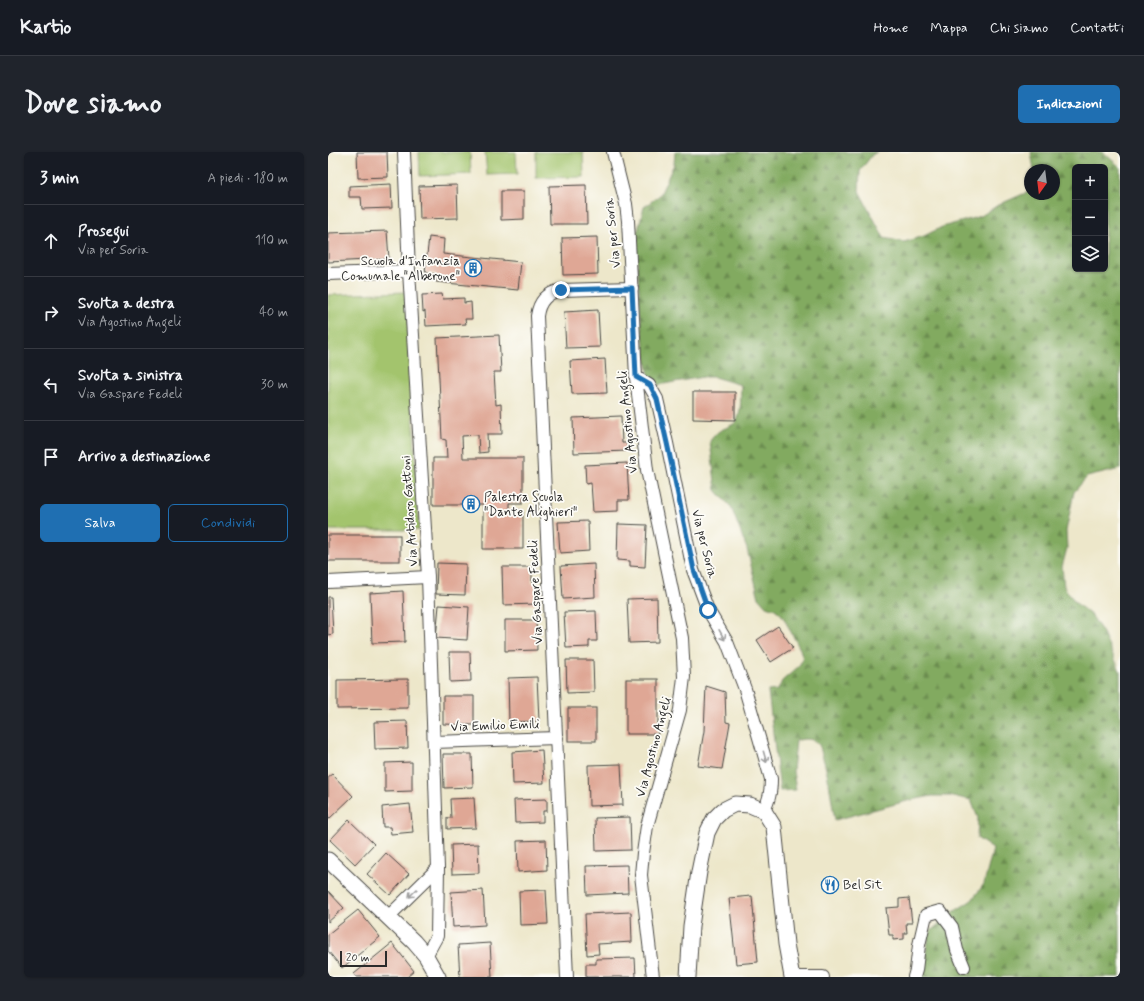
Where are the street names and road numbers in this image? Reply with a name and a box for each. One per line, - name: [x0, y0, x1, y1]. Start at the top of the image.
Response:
- street label: Via per Soria: [601, 197, 625, 269]
- street label: Via Agostino Angeli: [614, 369, 644, 474]
- street label: Via Artidoro Gattoni: [398, 455, 422, 567]
- street label: Via per Soria: [687, 508, 721, 580]
- street label: Via Gaspare Fedeli: [525, 539, 547, 645]
- street label: Via Agostino Angeli: [632, 695, 678, 800]
- street label: Via Emilio Emili: [450, 716, 540, 736]

